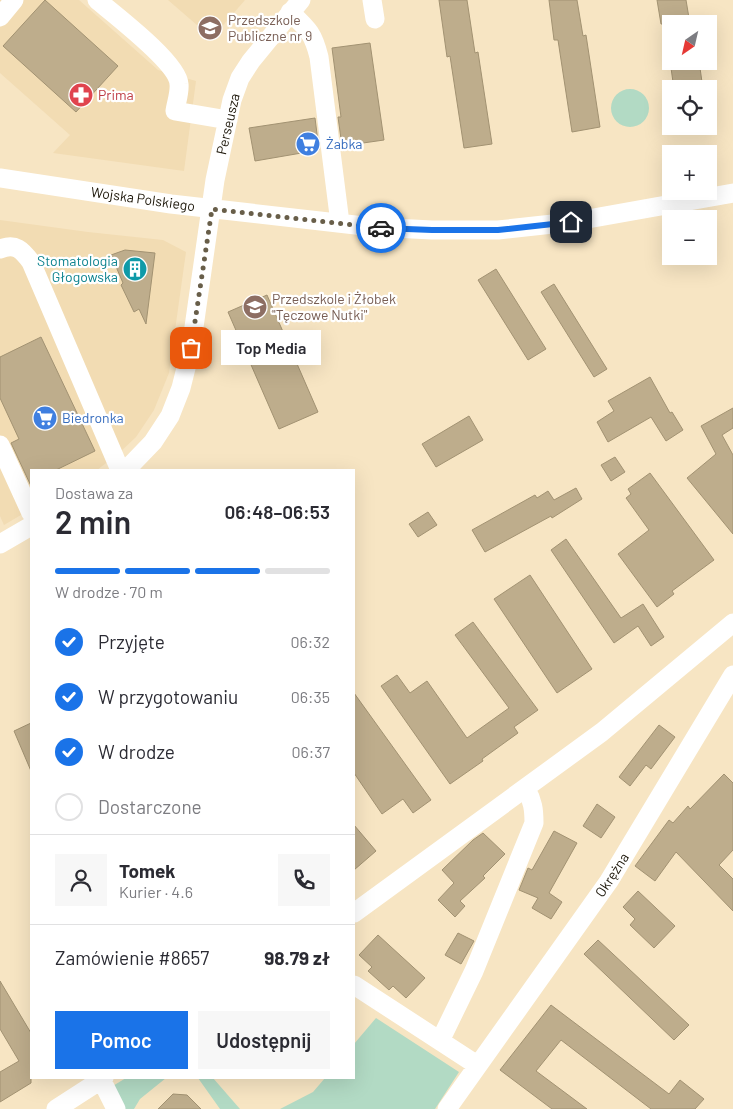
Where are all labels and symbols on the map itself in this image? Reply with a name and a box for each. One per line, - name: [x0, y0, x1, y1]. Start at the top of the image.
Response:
- place label: Przedszkole Publiczne nr 9: [228, 11, 312, 44]
- school or university icon: Przedszkole Publiczne nr 9: [197, 15, 223, 41]
- north arrow: [662, 15, 718, 70]
- pharmacy icon: Prima: [68, 82, 94, 108]
- place label: Prima: [98, 86, 134, 103]
- street label: Perseusza: [212, 92, 243, 156]
- supermarket icon: Żabka: [295, 131, 321, 157]
- place label: Żabka: [326, 135, 363, 152]
- street label: Wojska Polskiego: [90, 183, 196, 214]
- pin: [550, 201, 592, 243]
- courier: [356, 203, 406, 253]
- place label: Stomatologia Głogowska: [37, 252, 118, 285]
- building icon: Stomatologia Głogowska: [122, 256, 148, 282]
- place label: Przedszkole i Żłobek "Tęczowe Nutki": [272, 290, 396, 323]
- school or university icon: Przedszkole i Żłobek "Tęczowe Nutki": [242, 294, 268, 320]
- pin: [170, 327, 212, 369]
- callout: Top Media: [221, 330, 321, 366]
- supermarket icon: Biedronka: [32, 405, 58, 431]
- place label: Biedronka: [62, 409, 124, 426]
- street label: Okrężna: [591, 849, 632, 900]

